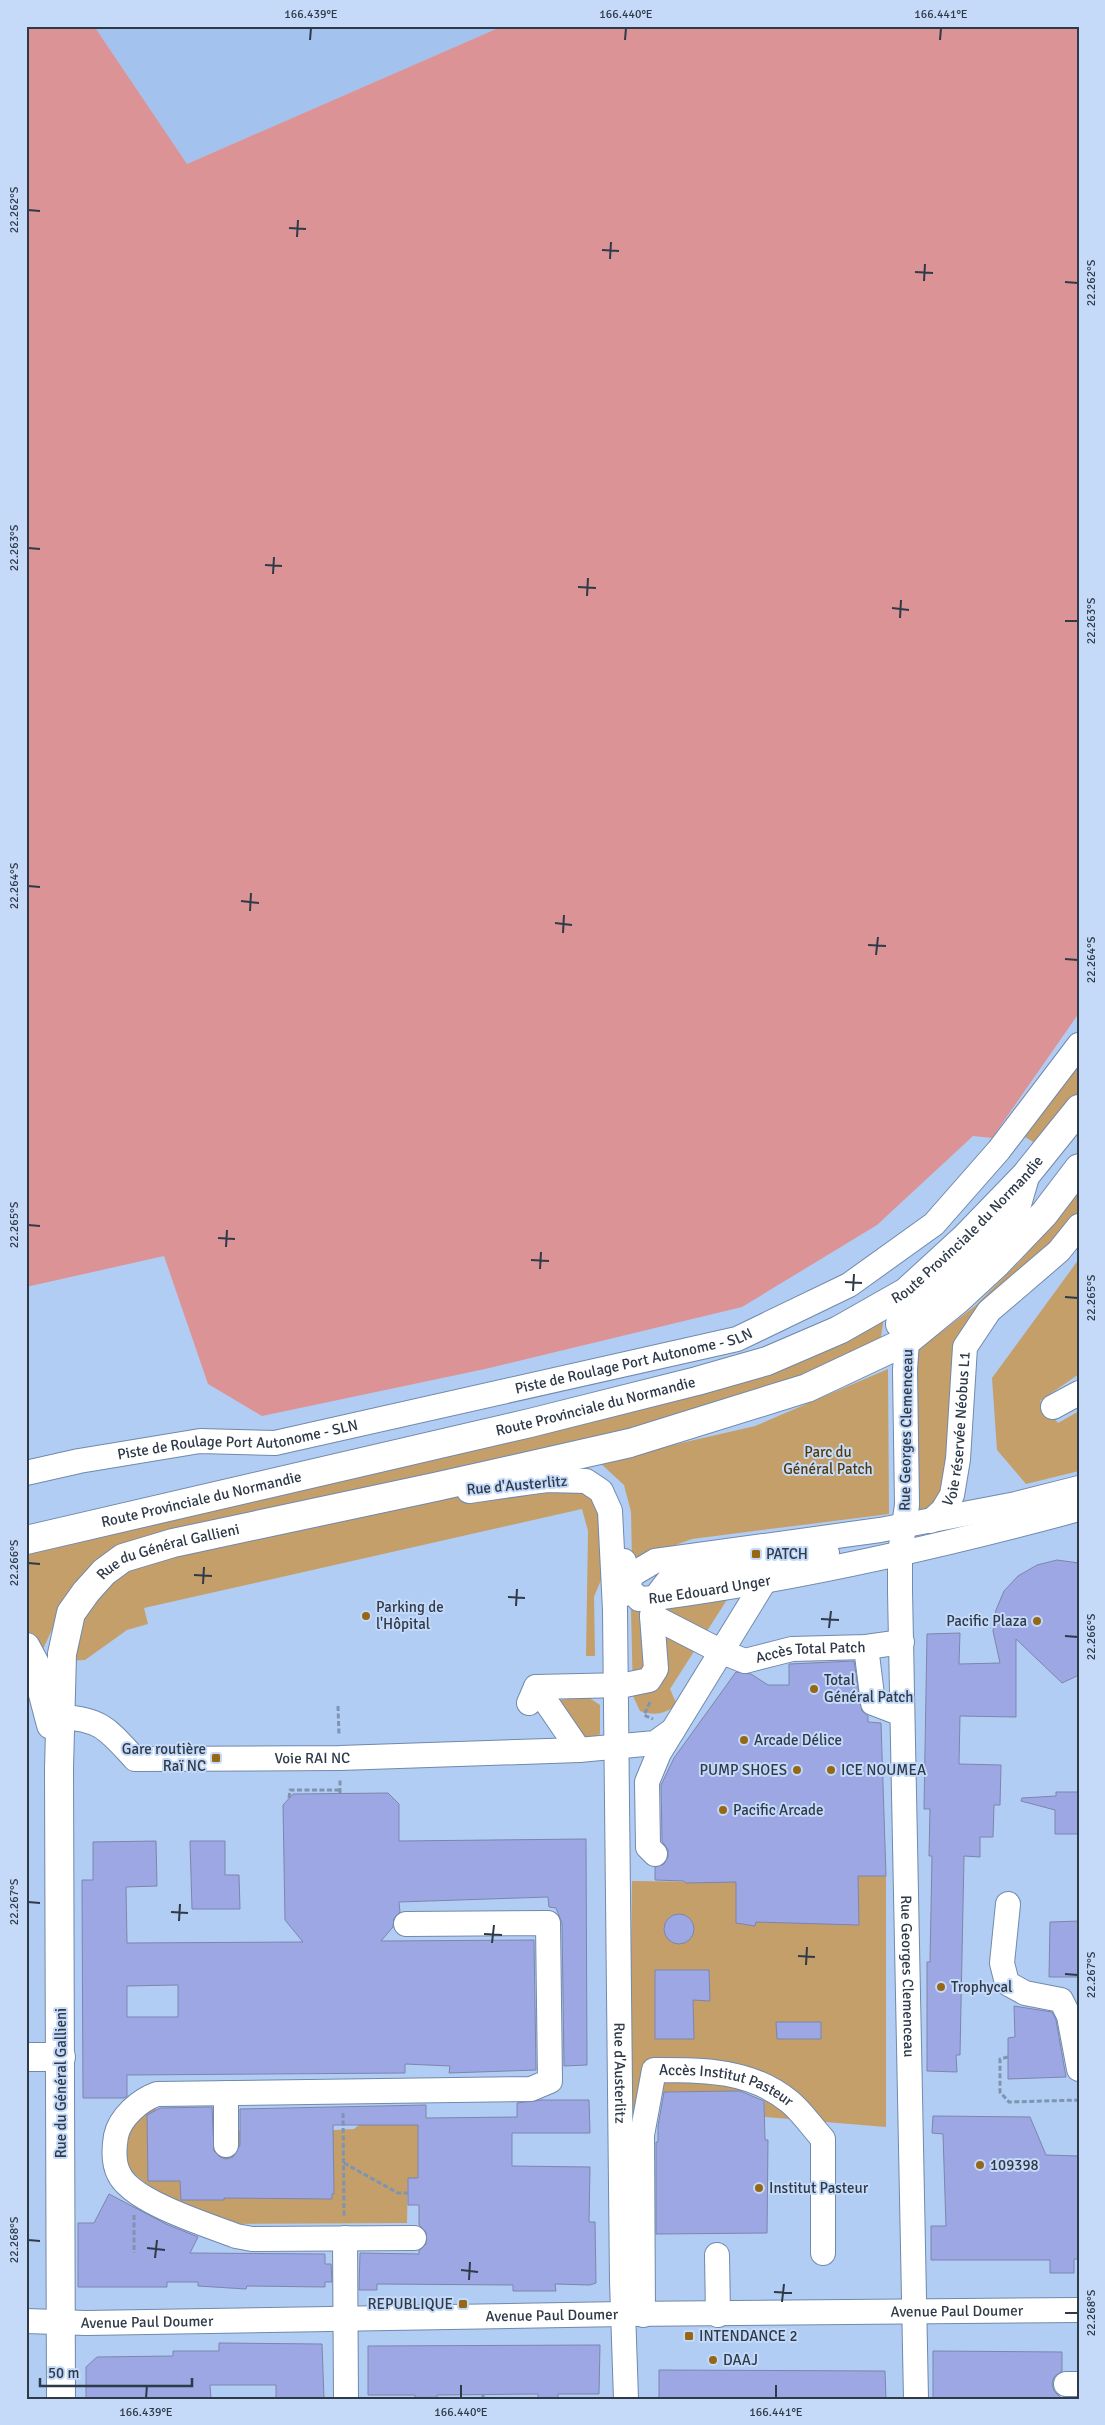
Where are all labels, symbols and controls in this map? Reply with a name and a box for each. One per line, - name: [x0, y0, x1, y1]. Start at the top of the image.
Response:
- text: 166.439°E: [284, 7, 338, 22]
- text: 166.440°E: [599, 7, 653, 22]
- text: 166.441°E: [914, 7, 968, 22]
- text: 22.262°S: [7, 186, 22, 233]
- text: 22.262°S: [1084, 259, 1099, 306]
- text: 22.263°S: [7, 524, 22, 571]
- text: 22.263°S: [1084, 597, 1099, 644]
- text: 22.264°S: [7, 862, 22, 909]
- text: 22.264°S: [1084, 936, 1099, 983]
- street label: Route Provinciale du Normandie: [888, 1152, 1047, 1307]
- text: 22.265°S: [7, 1201, 22, 1248]
- text: 22.265°S: [1084, 1274, 1099, 1321]
- street label: Piste de Roulage Port Autonome - SLN: [513, 1324, 756, 1398]
- street label: Rue Georges Clemenceau: [896, 1349, 916, 1511]
- street label: Voie réservée Néobus L1: [938, 1351, 974, 1510]
- street label: Route Provinciale du Normandie: [494, 1373, 697, 1440]
- street label: Piste de Roulage Port Autonome - SLN: [116, 1416, 360, 1464]
- park label: Parc du Général Patch: [783, 1443, 873, 1478]
- street label: Route Provinciale du Normandie: [99, 1467, 303, 1531]
- street label: Rue d'Austerlitz: [466, 1472, 568, 1498]
- street label: Rue du Général Gallieni: [93, 1520, 241, 1583]
- text: 22.266°S: [7, 1539, 22, 1586]
- place label: PATCH: [766, 1545, 808, 1563]
- marker: PATCH: [750, 1548, 762, 1560]
- street label: Rue Edouard Unger: [648, 1571, 773, 1607]
- place label: Parking de l'Hôpital: [376, 1598, 444, 1633]
- marker: Parking de l'Hôpital: [360, 1610, 372, 1622]
- place label: Pacific Plaza: [946, 1612, 1027, 1630]
- text: 22.266°S: [1084, 1613, 1099, 1660]
- marker: Pacific Plaza: [1031, 1615, 1043, 1627]
- street label: Accès Total Patch: [754, 1638, 866, 1667]
- place label: Total Général Patch: [824, 1671, 914, 1706]
- marker: Total Général Patch: [808, 1683, 820, 1695]
- place label: Arcade Délice: [754, 1731, 842, 1749]
- marker: Arcade Délice: [738, 1734, 750, 1746]
- place label: Gare routière Raï NC: [122, 1740, 206, 1775]
- street label: Voie RAI NC: [274, 1749, 350, 1767]
- marker: Gare routière Raï NC: [210, 1752, 222, 1764]
- place label: PUMP SHOES: [699, 1761, 787, 1779]
- place label: ICE NOUMEA: [841, 1761, 926, 1779]
- marker: PUMP SHOES: [791, 1764, 803, 1776]
- marker: ICE NOUMEA: [825, 1764, 837, 1776]
- place label: Pacific Arcade: [733, 1801, 824, 1819]
- marker: Pacific Arcade: [717, 1804, 729, 1816]
- text: 22.267°S: [7, 1878, 22, 1925]
- street label: Rue Georges Clemenceau: [897, 1895, 918, 2058]
- text: 22.267°S: [1084, 1951, 1099, 1998]
- place label: Trophycal: [951, 1978, 1012, 1996]
- marker: Trophycal: [935, 1981, 947, 1993]
- street label: Rue du Général Gallieni: [52, 2008, 70, 2158]
- street label: Rue d'Austerlitz: [610, 2022, 629, 2124]
- street label: Accès Institut Pasteur: [659, 2061, 797, 2110]
- place label: 109398: [990, 2156, 1039, 2174]
- marker: 109398: [974, 2159, 986, 2171]
- place label: Institut Pasteur: [769, 2179, 869, 2197]
- marker: Institut Pasteur: [753, 2182, 765, 2194]
- text: 22.268°S: [7, 2216, 22, 2263]
- text: 22.268°S: [1084, 2289, 1099, 2336]
- place label: REPUBLIQUE: [368, 2295, 453, 2313]
- marker: REPUBLIQUE: [457, 2298, 469, 2310]
- street label: Avenue Paul Doumer: [890, 2301, 1024, 2321]
- street label: Avenue Paul Doumer: [485, 2305, 619, 2325]
- street label: Avenue Paul Doumer: [80, 2312, 214, 2332]
- place label: INTENDANCE 2: [699, 2327, 797, 2345]
- marker: INTENDANCE 2: [683, 2330, 695, 2342]
- place label: DAAJ: [723, 2351, 758, 2369]
- marker: DAAJ: [707, 2354, 719, 2366]
- scale bar: [40, 2355, 192, 2387]
- text: 50 m: [48, 2364, 79, 2382]
- text: 166.439°E: [119, 2405, 173, 2420]
- text: 166.440°E: [434, 2405, 488, 2420]
- text: 166.441°E: [749, 2405, 803, 2420]

